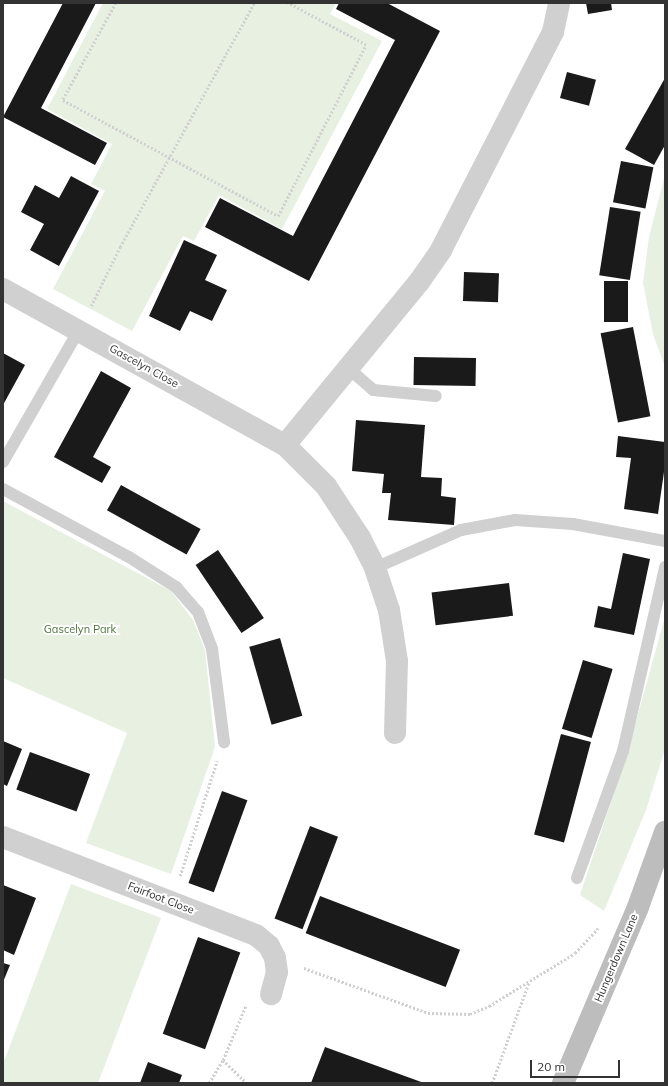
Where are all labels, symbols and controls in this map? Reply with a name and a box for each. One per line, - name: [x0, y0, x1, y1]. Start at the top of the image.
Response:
- street label: Gascelyn Close: [107, 342, 181, 390]
- park label: Gascelyn Park: [44, 622, 116, 636]
- street label: Fairfoot Close: [126, 879, 196, 917]
- street label: Hungerdown Lane: [591, 912, 641, 1004]
- scale bar: [532, 1052, 622, 1078]
- text: 20 m: [537, 1059, 565, 1074]

